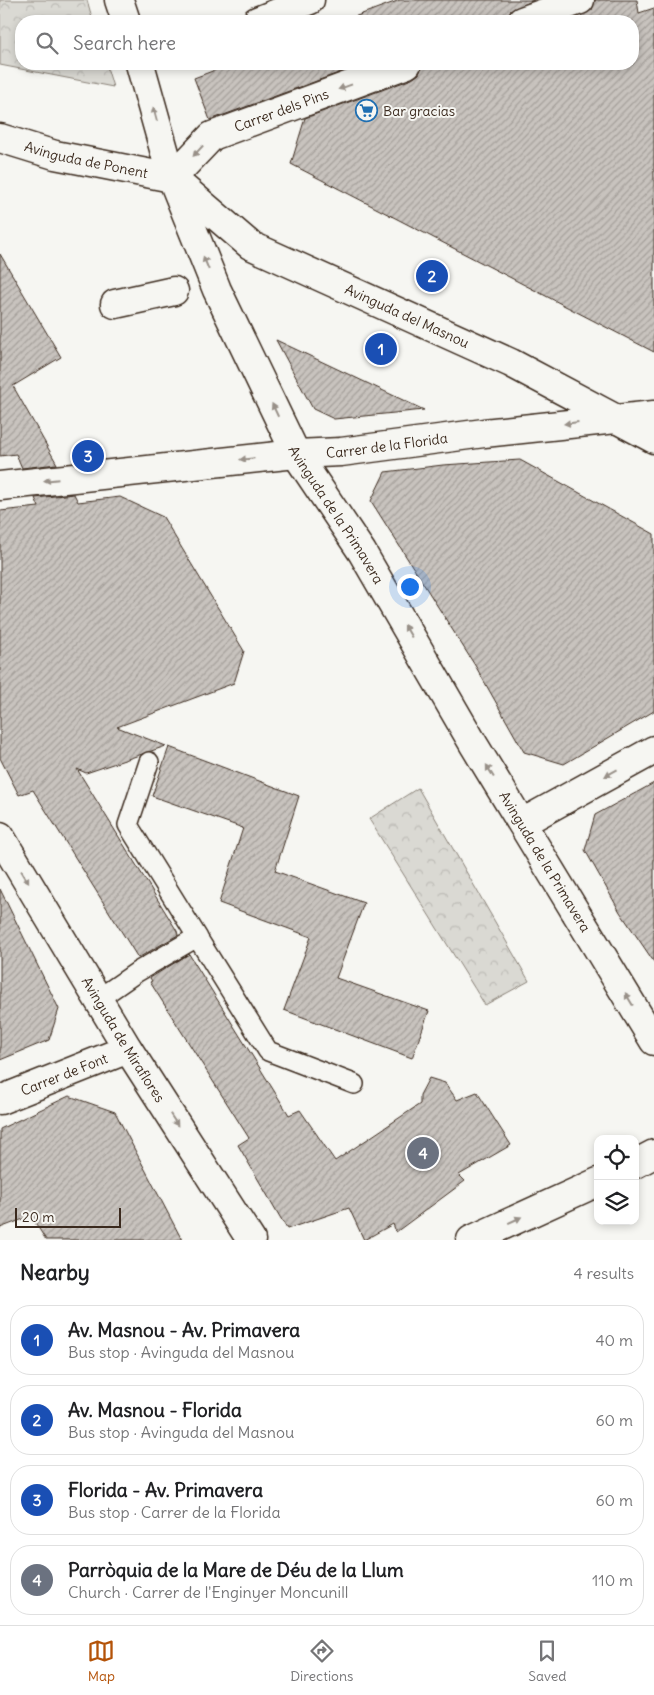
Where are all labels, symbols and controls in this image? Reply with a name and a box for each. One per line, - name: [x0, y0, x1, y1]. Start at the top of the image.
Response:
- search box: [15, 15, 639, 70]
- icon: search: [33, 29, 61, 57]
- text: Search here: [73, 31, 176, 55]
- one-way arrow: [337, 83, 352, 91]
- street label: Carrer dels Pins: [232, 85, 331, 136]
- supermarket icon: Bar gracias: [355, 99, 379, 123]
- place label: Bar gracias: [383, 102, 455, 120]
- one-way arrow: [150, 107, 158, 122]
- street label: Avinguda de Ponent: [22, 137, 150, 182]
- one-way arrow: [192, 144, 204, 156]
- one-way arrow: [202, 255, 209, 270]
- pin: 2: [416, 257, 448, 295]
- street label: Avinguda del Masnou: [342, 280, 472, 352]
- pin: 1: [365, 330, 397, 368]
- one-way arrow: [270, 403, 278, 417]
- one-way arrow: [562, 419, 578, 427]
- street label: Carrer de la Florida: [326, 429, 449, 462]
- pin: 3: [72, 437, 104, 475]
- street label: Avinguda de la Primavera: [284, 443, 388, 587]
- one-way arrow: [239, 455, 255, 463]
- one-way arrow: [42, 476, 58, 484]
- your location: [397, 574, 423, 600]
- one-way arrow: [403, 624, 412, 637]
- one-way arrow: [486, 764, 495, 777]
- one-way arrow: [605, 769, 618, 778]
- street label: Avinguda de la Primavera: [495, 788, 595, 935]
- one-way arrow: [21, 871, 30, 884]
- street label: Avinguda de Miraflores: [78, 973, 169, 1106]
- one-way arrow: [624, 993, 633, 1006]
- street label: Carrer de Font: [18, 1049, 110, 1100]
- one-way arrow: [169, 1113, 178, 1126]
- pin: 4: [407, 1134, 439, 1172]
- map controls: [594, 1135, 639, 1225]
- button: locate: [594, 1135, 639, 1180]
- button: layers: [594, 1180, 639, 1225]
- scale bar: [15, 1205, 121, 1228]
- text: 20 m: [22, 1208, 55, 1226]
- one-way arrow: [508, 1216, 522, 1224]
- text: Nearby: [20, 1259, 90, 1286]
- text: 4 results: [573, 1263, 634, 1283]
- text: Av. Masnou - Av. Primavera: [68, 1318, 300, 1342]
- text: 1: [34, 1330, 40, 1350]
- text: 40 m: [595, 1330, 633, 1350]
- text: Bus stop · Avinguda del Masnou: [68, 1342, 294, 1362]
- text: Av. Masnou - Florida: [68, 1398, 242, 1422]
- text: 2: [33, 1410, 41, 1430]
- text: 60 m: [595, 1410, 633, 1430]
- text: Bus stop · Avinguda del Masnou: [68, 1422, 294, 1442]
- text: Florida - Av. Primavera: [68, 1478, 263, 1502]
- text: 3: [32, 1490, 42, 1510]
- text: 60 m: [595, 1490, 633, 1510]
- text: Bus stop · Carrer de la Florida: [68, 1502, 281, 1522]
- text: Parròquia de la Mare de Déu de la Llum: [68, 1558, 404, 1582]
- text: 4: [32, 1570, 42, 1590]
- text: 110 m: [592, 1570, 633, 1590]
- text: Church · Carrer de l'Enginyer Moncunill: [68, 1582, 348, 1602]
- tab: Map: [87, 1637, 115, 1685]
- tab: Directions: [290, 1637, 353, 1685]
- tab: Saved: [528, 1637, 567, 1685]

